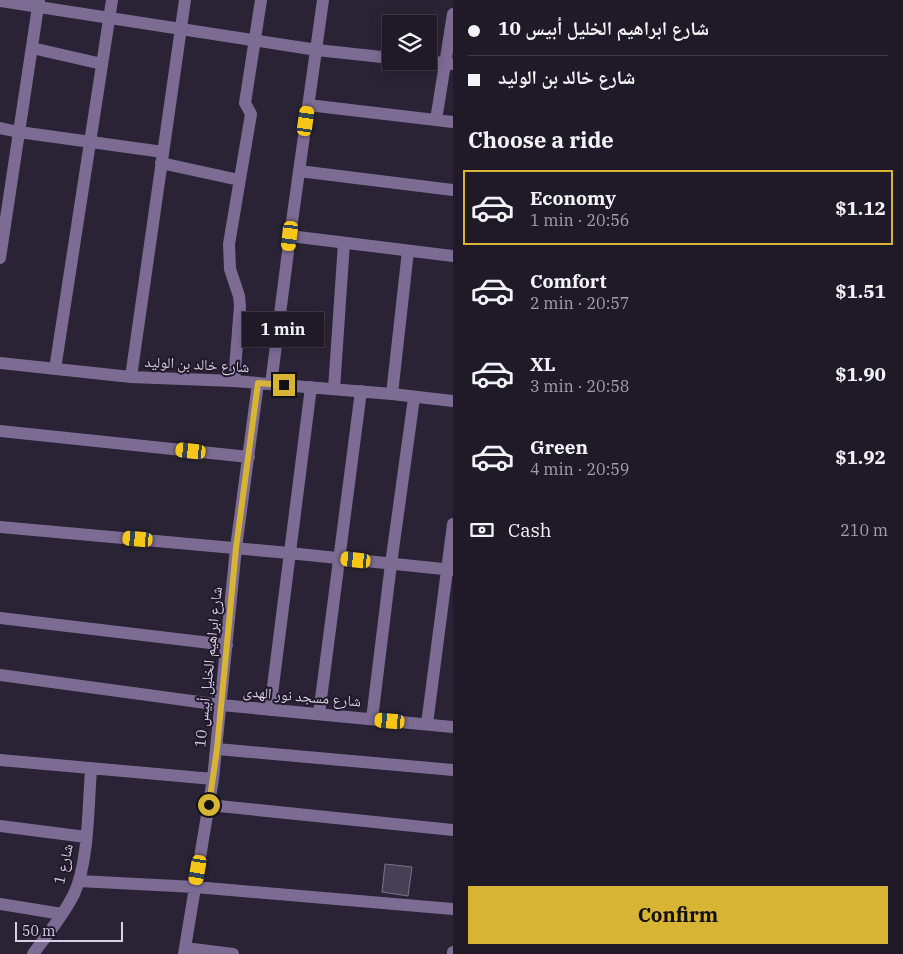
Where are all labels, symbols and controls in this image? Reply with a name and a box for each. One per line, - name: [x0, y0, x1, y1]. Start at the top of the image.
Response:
- map controls: [382, 15, 437, 70]
- button: layers: [382, 15, 437, 70]
- text: شارع ابراهيم الخليل أبيس 10: [498, 16, 709, 40]
- text: شارع خالد بن الوليد: [498, 65, 635, 89]
- car: [296, 105, 315, 137]
- text: Choose a ride: [468, 125, 614, 154]
- icon: car: [470, 185, 515, 230]
- text: Economy: [530, 186, 616, 210]
- text: $1.12: [835, 196, 886, 220]
- text: 1 min · 20:56: [530, 210, 629, 230]
- car: [280, 220, 299, 252]
- icon: car: [470, 268, 515, 313]
- text: Comfort: [530, 269, 607, 293]
- text: $1.51: [835, 279, 886, 303]
- text: 2 min · 20:57: [530, 293, 629, 313]
- callout: 1 min: [243, 312, 325, 348]
- text: 1 min: [261, 319, 305, 339]
- icon: car: [470, 351, 515, 396]
- street label: شارع خالد بن الوليد: [144, 352, 250, 377]
- text: XL: [530, 352, 556, 376]
- text: $1.90: [835, 362, 886, 386]
- route end: [273, 374, 295, 396]
- text: 3 min · 20:58: [530, 376, 629, 396]
- icon: car: [470, 434, 515, 479]
- text: Green: [530, 435, 588, 459]
- car: [175, 442, 206, 460]
- text: $1.92: [835, 445, 886, 469]
- text: 4 min · 20:59: [530, 459, 629, 479]
- icon: cash: [468, 516, 496, 544]
- text: Cash: [508, 518, 552, 542]
- text: 210 m: [840, 520, 888, 540]
- car: [122, 530, 153, 548]
- car: [340, 551, 371, 569]
- street label: شارع ابراهيم الخليل أبيس 10: [190, 585, 227, 749]
- street label: شارع مسجد نور الهدى: [242, 681, 362, 712]
- car: [374, 712, 405, 730]
- route start: [198, 794, 220, 816]
- street label: شارع 1: [49, 842, 78, 886]
- car: [188, 854, 207, 886]
- button: Confirm: [468, 886, 888, 944]
- scale bar: [15, 919, 122, 942]
- text: 50 m: [22, 922, 55, 940]

